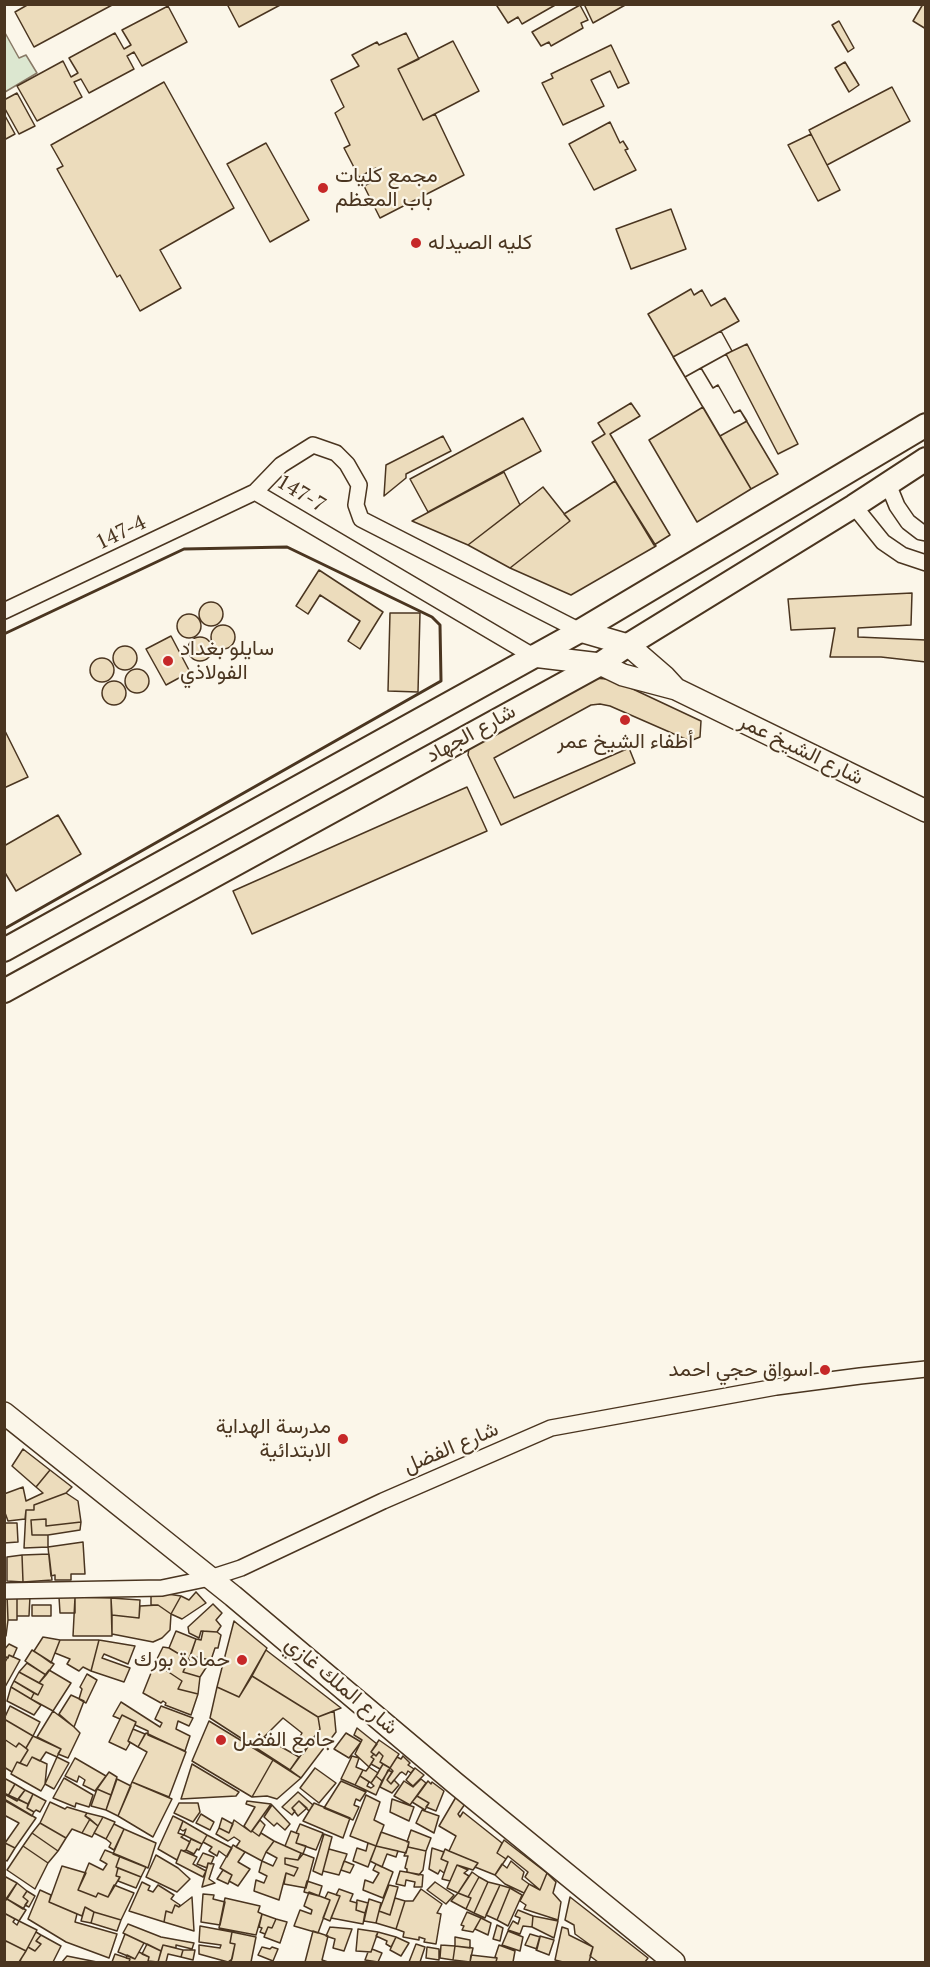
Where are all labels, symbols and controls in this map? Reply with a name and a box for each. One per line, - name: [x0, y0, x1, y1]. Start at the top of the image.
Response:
- place label: مجمع كليات باب المعظم: [335, 163, 438, 213]
- marker: مجمع كليات باب المعظم: [316, 181, 330, 195]
- place label: كليه الصيدله: [428, 230, 532, 256]
- marker: كليه الصيدله: [409, 236, 423, 250]
- street label: 147-7: [272, 470, 330, 518]
- street label: 147-4: [92, 510, 150, 556]
- place label: سايلو بغداد الفولاذي: [180, 636, 274, 686]
- marker: سايلو بغداد الفولاذي: [161, 654, 175, 668]
- street label: شارع الجهاد: [422, 699, 520, 769]
- street label: شارع الشيخ عمر: [735, 709, 867, 791]
- marker: أطفاء الشيخ عمر: [618, 713, 632, 727]
- place label: أطفاء الشيخ عمر: [557, 729, 693, 755]
- place label: اسواق حجي احمد: [668, 1357, 813, 1383]
- marker: اسواق حجي احمد: [818, 1363, 832, 1377]
- place label: مدرسة الهداية الابتدائية: [216, 1414, 331, 1464]
- street label: شارع الفضل: [400, 1417, 502, 1479]
- marker: مدرسة الهداية الابتدائية: [336, 1432, 350, 1446]
- street label: شارع الملك غازي: [279, 1631, 403, 1741]
- place label: حمادة بورك: [134, 1647, 230, 1673]
- marker: حمادة بورك: [235, 1653, 249, 1667]
- place label: جامع الفضل: [233, 1727, 335, 1753]
- marker: جامع الفضل: [214, 1733, 228, 1747]

